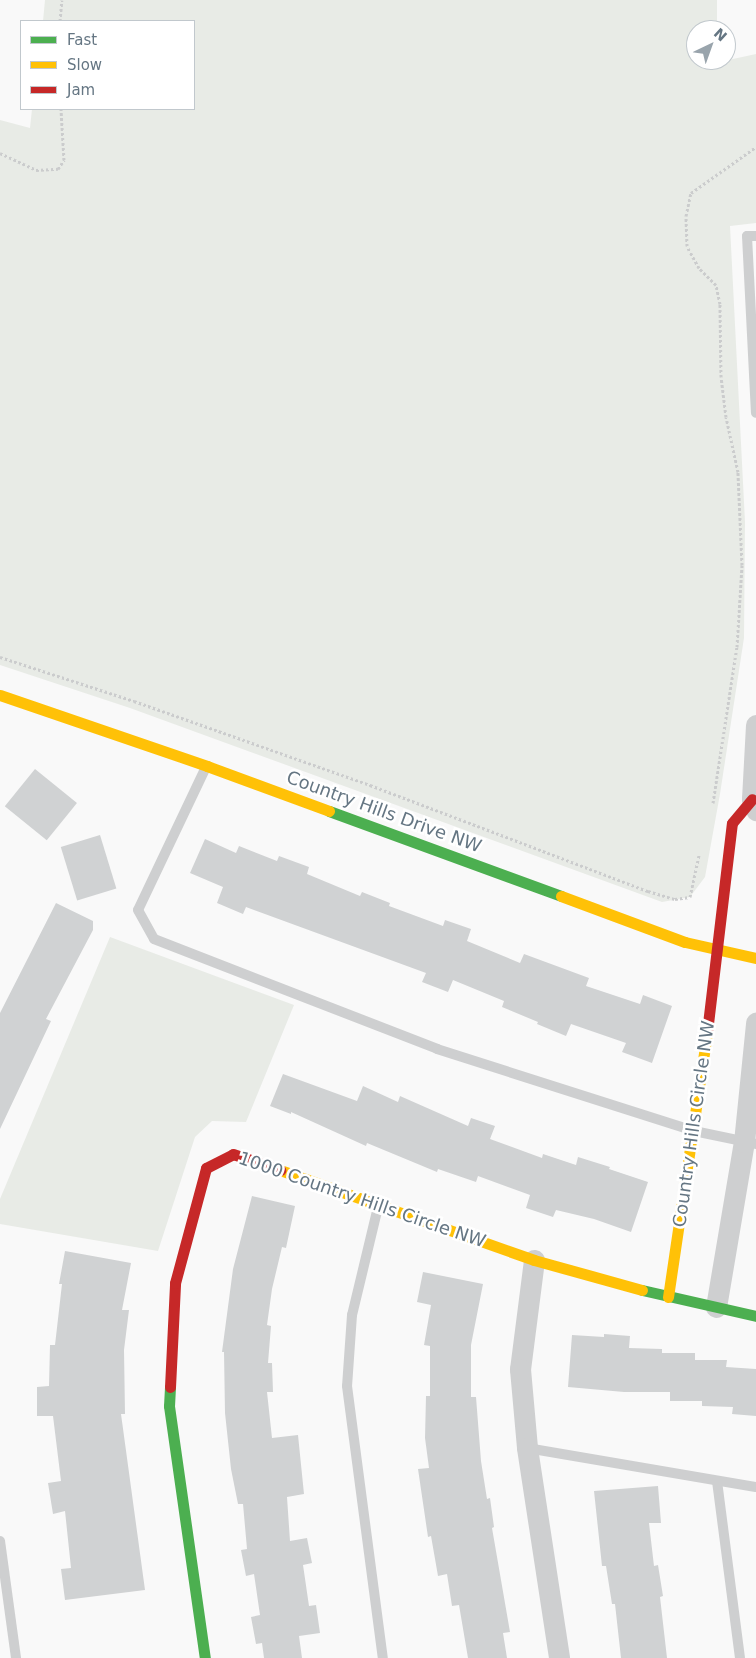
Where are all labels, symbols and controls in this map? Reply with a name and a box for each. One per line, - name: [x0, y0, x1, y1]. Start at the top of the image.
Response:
- legend: [20, 20, 195, 110]
- north arrow: [686, 20, 736, 70]
- text: N: [711, 25, 730, 44]
- text: Fast: [67, 31, 97, 49]
- text: Slow: [67, 56, 102, 74]
- text: Jam: [67, 81, 95, 99]
- street label: Country Hills Drive NW: [284, 767, 484, 857]
- street label: Country Hills Circle NW: [669, 1019, 719, 1229]
- street label: 1000 Country Hills Circle NW: [236, 1147, 488, 1253]

